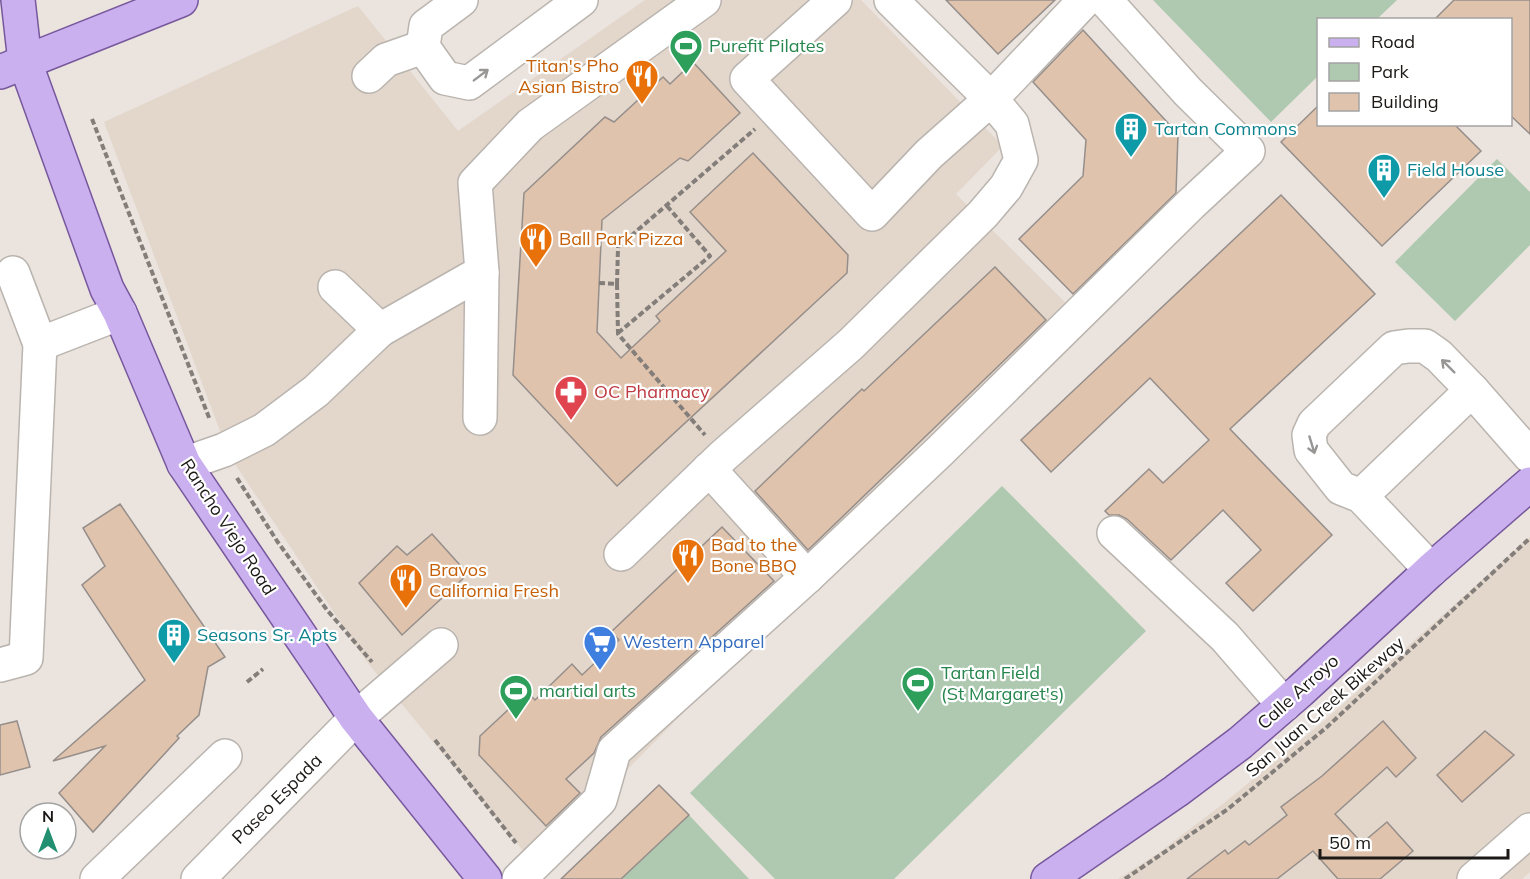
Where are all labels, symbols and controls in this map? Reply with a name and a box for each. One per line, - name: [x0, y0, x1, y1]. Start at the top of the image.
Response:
- legend: [1317, 18, 1512, 126]
- sports icon: Purefit Pilates: [668, 28, 704, 75]
- text: Road: [1371, 30, 1415, 53]
- place label: Purefit Pilates: [709, 34, 825, 57]
- place label: Titan's Pho Asian Bistro: [518, 54, 619, 98]
- restaurant icon: Titan's Pho Asian Bistro: [624, 58, 660, 105]
- text: Park: [1371, 60, 1410, 83]
- one-way arrow: [472, 68, 488, 81]
- text: Building: [1371, 90, 1439, 113]
- building icon: Tartan Commons: [1113, 111, 1149, 158]
- place label: Tartan Commons: [1154, 117, 1297, 140]
- building icon: Field House: [1366, 152, 1402, 199]
- place label: Field House: [1407, 158, 1504, 181]
- restaurant icon: Ball Park Pizza: [518, 221, 554, 268]
- place label: Ball Park Pizza: [559, 227, 683, 250]
- one-way arrow: [1441, 358, 1456, 373]
- pharmacy icon: OC Pharmacy: [553, 374, 589, 421]
- place label: OC Pharmacy: [594, 380, 710, 403]
- one-way arrow: [1307, 435, 1318, 454]
- street label: Rancho Viejo Road: [176, 454, 281, 599]
- place label: Bad to the Bone BBQ: [711, 533, 797, 577]
- restaurant icon: Bad to the Bone BBQ: [670, 537, 706, 584]
- place label: Bravos California Fresh: [429, 558, 559, 602]
- restaurant icon: Bravos California Fresh: [388, 562, 424, 609]
- building icon: Seasons Sr. Apts: [156, 617, 192, 664]
- place label: Seasons Sr. Apts: [197, 623, 338, 646]
- supermarket icon: Western Apparel: [582, 624, 618, 671]
- place label: Western Apparel: [623, 630, 765, 653]
- street label: San Juan Creek Bikeway: [1241, 631, 1409, 782]
- street label: Calle Arroyo: [1252, 649, 1343, 734]
- place label: Tartan Field (St Margaret's): [941, 661, 1064, 705]
- sports icon: Tartan Field (St Margaret's): [900, 665, 936, 712]
- sports icon: martial arts: [498, 673, 534, 720]
- place label: martial arts: [539, 679, 636, 702]
- street label: Paseo Espada: [227, 749, 327, 849]
- north arrow: [18, 801, 78, 861]
- text: N: [42, 806, 54, 826]
- scale bar: [1320, 822, 1508, 860]
- text: 50 m: [1329, 831, 1371, 854]

